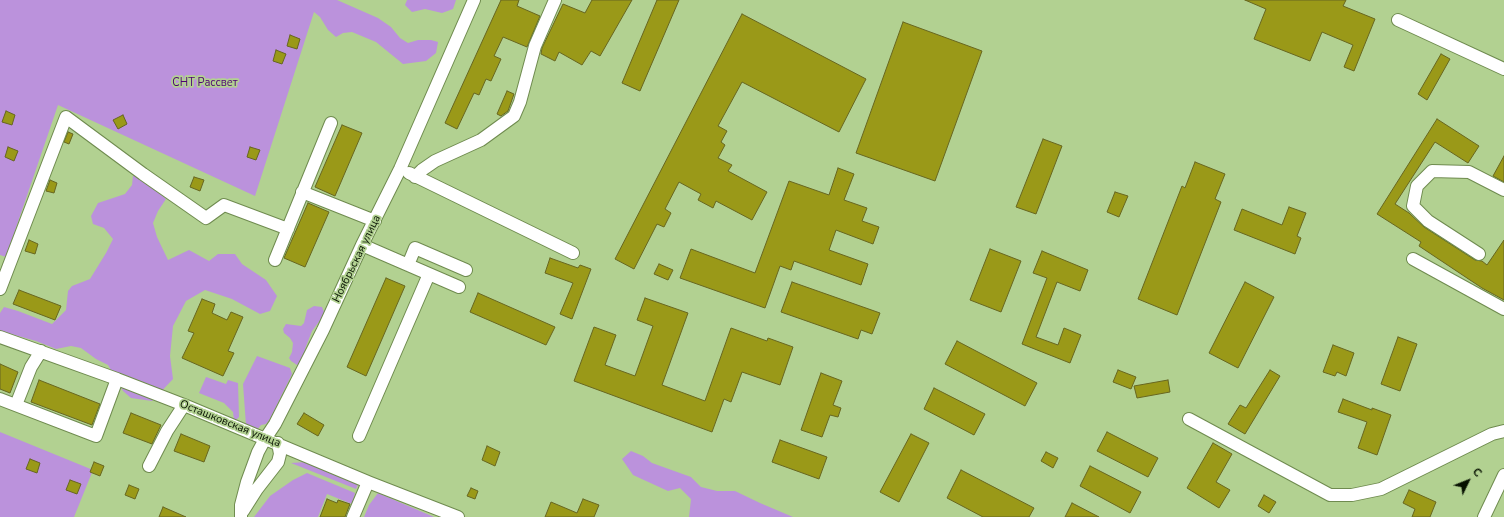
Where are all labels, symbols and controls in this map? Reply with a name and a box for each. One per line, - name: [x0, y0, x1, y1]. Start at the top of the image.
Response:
- park label: СНТ Рассвет: [172, 76, 238, 90]
- street label: Ноябрьская улица: [330, 213, 384, 305]
- street label: Осташковская улица: [178, 398, 282, 450]
- north arrow: [1448, 461, 1488, 501]
- text: С: [1469, 465, 1485, 480]

